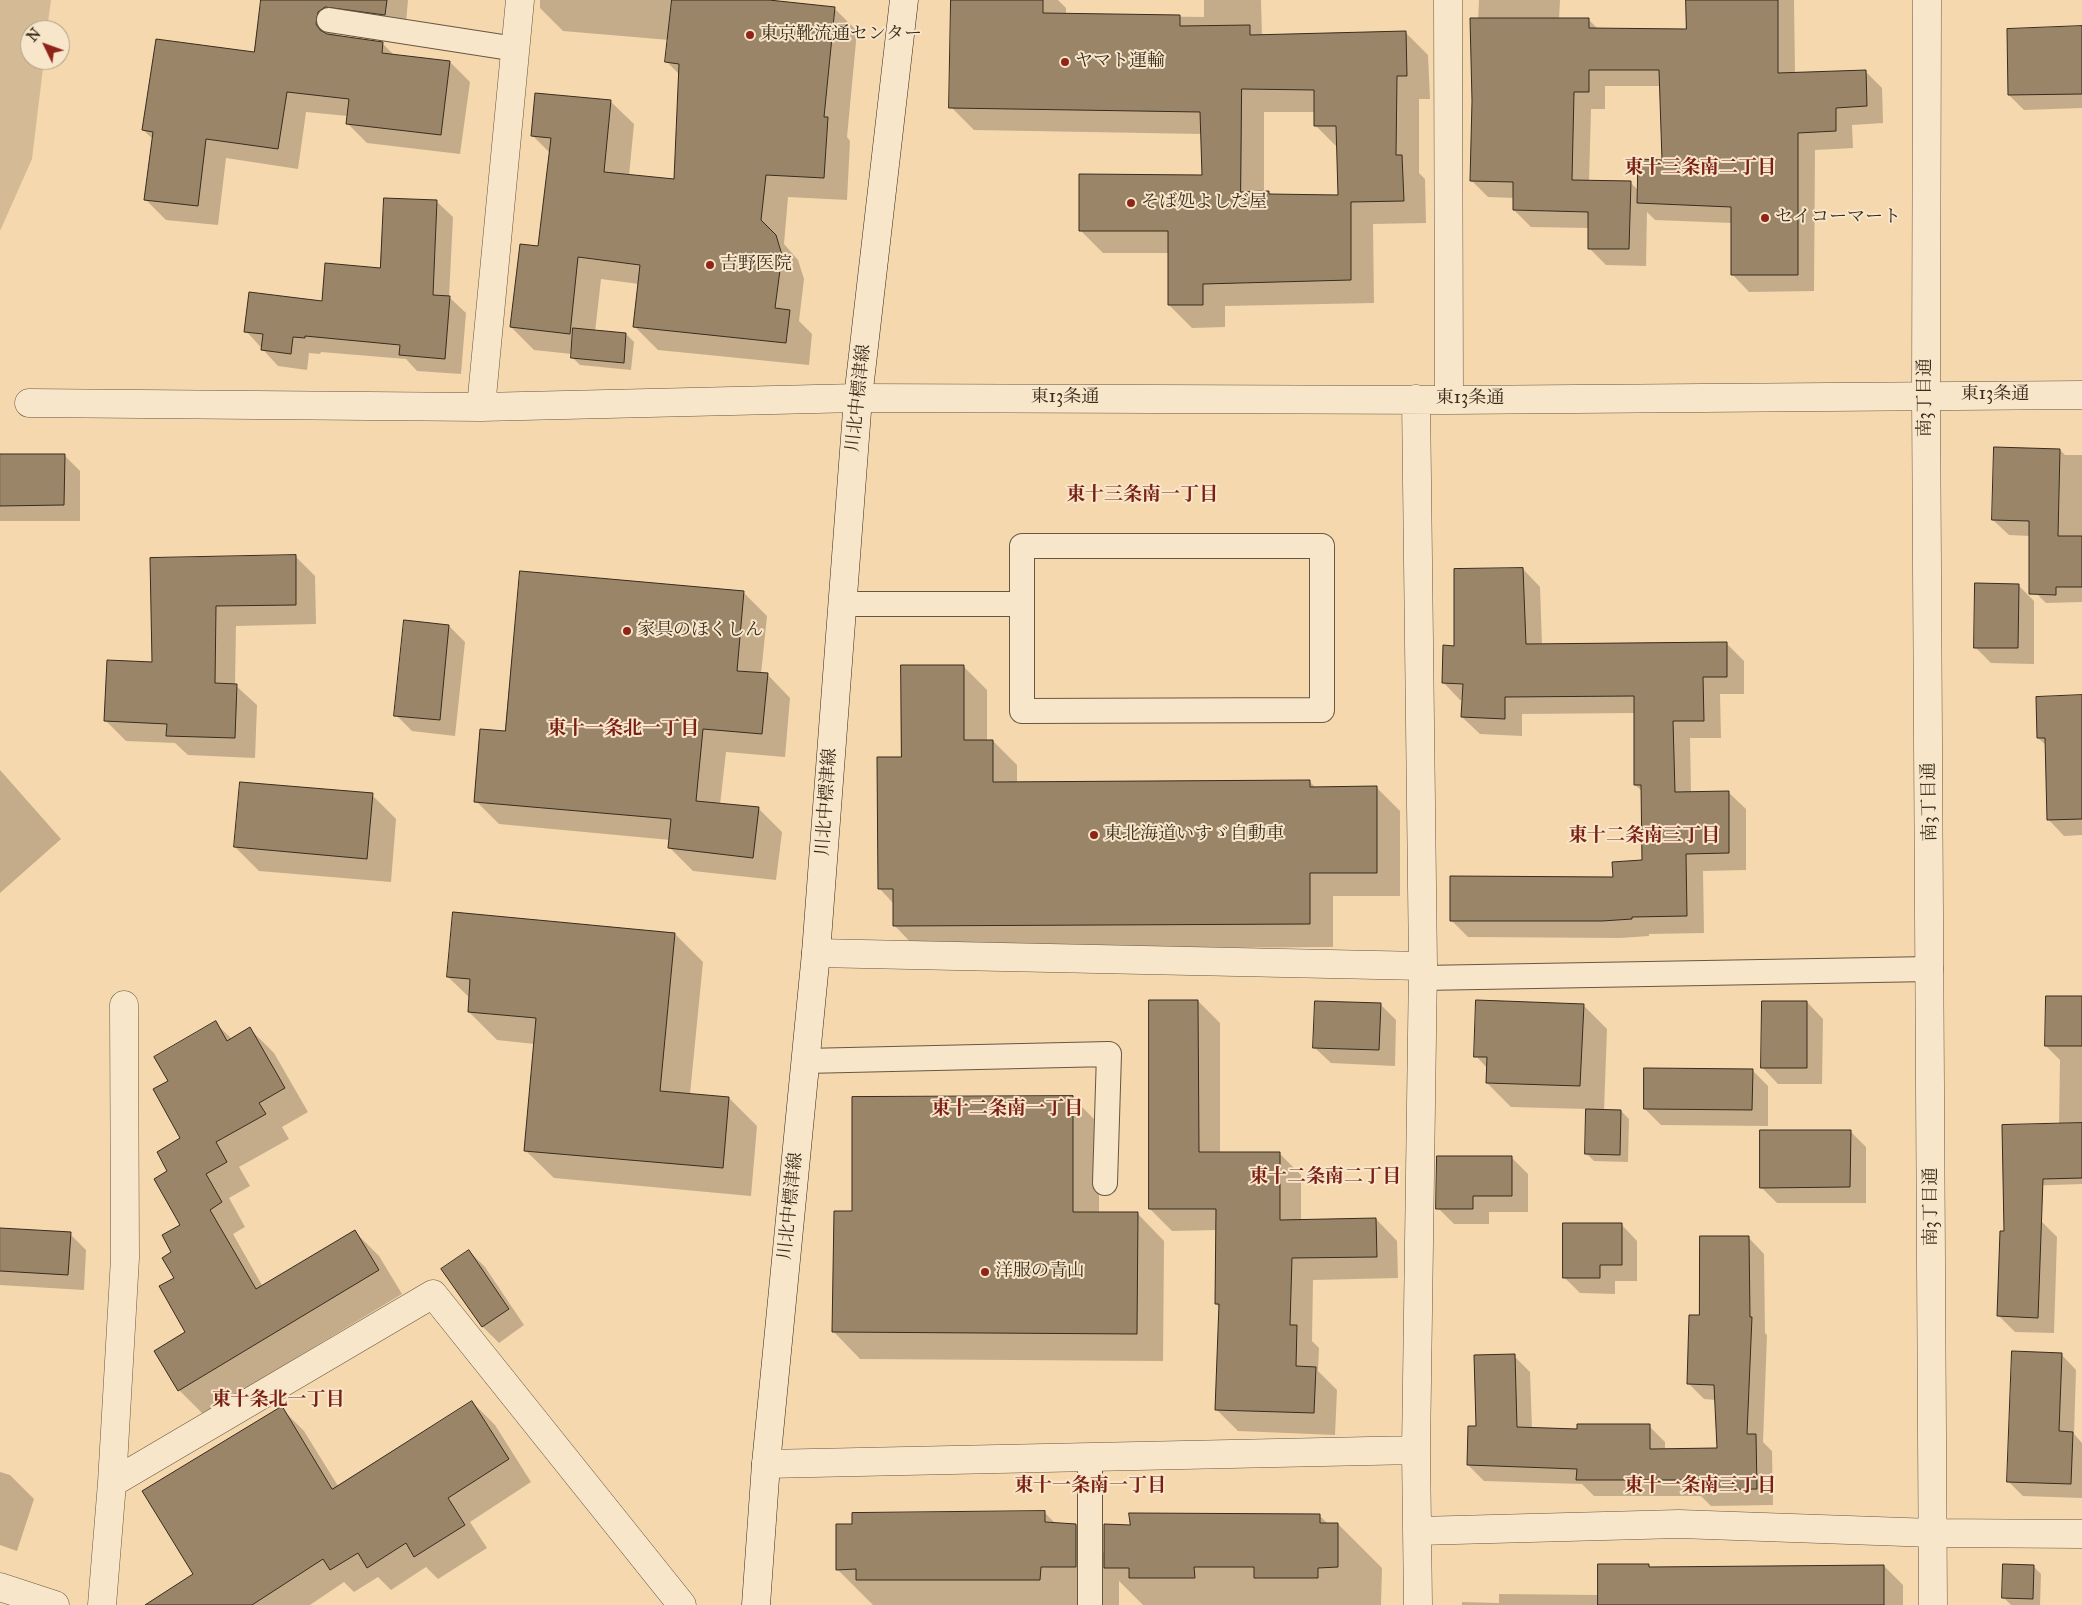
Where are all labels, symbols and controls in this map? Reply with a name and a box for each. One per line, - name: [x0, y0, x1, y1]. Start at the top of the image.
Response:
- north arrow: [20, 20, 70, 70]
- place label: 東京靴流通センター: [760, 24, 922, 46]
- text: N: [24, 25, 45, 45]
- marker: 東京靴流通センター: [744, 29, 756, 41]
- place label: ヤマト運輸: [1075, 51, 1165, 73]
- marker: ヤマト運輸: [1059, 56, 1071, 68]
- district label: 東十三条南二丁目: [1624, 157, 1776, 179]
- place label: そば処よしだ屋: [1141, 192, 1267, 214]
- marker: そば処よしだ屋: [1125, 197, 1137, 209]
- place label: セイコーマート: [1775, 207, 1901, 229]
- marker: セイコーマート: [1759, 212, 1771, 224]
- place label: 吉野医院: [720, 254, 792, 276]
- marker: 吉野医院: [704, 259, 716, 271]
- street label: 川北中標津線: [843, 343, 875, 453]
- street label: 南3丁目通: [1915, 358, 1937, 438]
- street label: 東13条通: [1961, 384, 2029, 406]
- street label: 東13条通: [1031, 387, 1099, 409]
- street label: 東13条通: [1436, 388, 1504, 410]
- district label: 東十三条南一丁目: [1066, 484, 1218, 506]
- place label: 家具のほくしん: [637, 620, 763, 642]
- marker: 家具のほくしん: [621, 625, 633, 637]
- district label: 東十一条北一丁目: [547, 718, 699, 740]
- street label: 川北中標津線: [812, 747, 842, 857]
- street label: 南3丁目通: [1919, 762, 1941, 842]
- place label: 東北海道いすゞ自動車: [1104, 824, 1284, 846]
- district label: 東十二条南三丁目: [1568, 825, 1720, 847]
- marker: 東北海道いすゞ自動車: [1088, 829, 1100, 841]
- district label: 東十二条南一丁目: [931, 1098, 1083, 1120]
- street label: 川北中標津線: [775, 1151, 807, 1261]
- district label: 東十二条南二丁目: [1249, 1166, 1401, 1188]
- street label: 南3丁目通: [1921, 1167, 1943, 1247]
- place label: 洋服の青山: [995, 1261, 1085, 1283]
- marker: 洋服の青山: [979, 1266, 991, 1278]
- district label: 東十条北一丁目: [212, 1389, 344, 1411]
- district label: 東十一条南一丁目: [1014, 1475, 1166, 1497]
- district label: 東十一条南三丁目: [1624, 1475, 1776, 1497]

